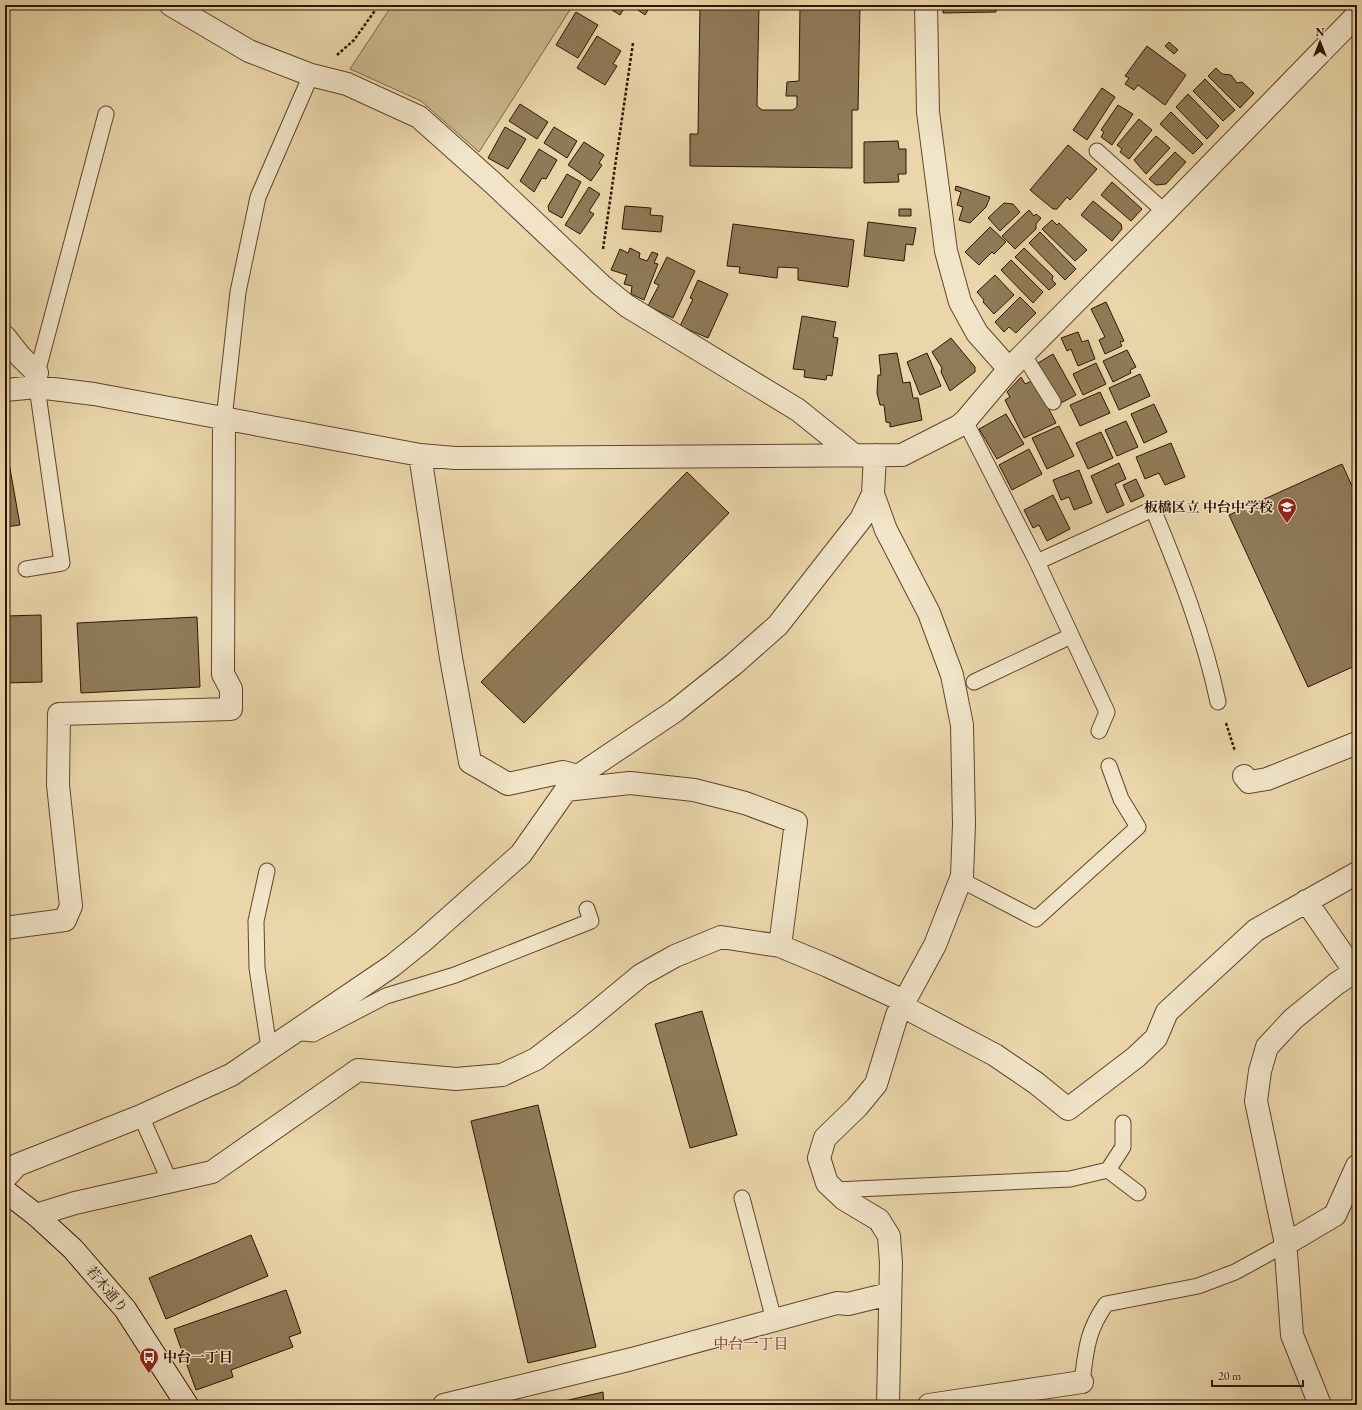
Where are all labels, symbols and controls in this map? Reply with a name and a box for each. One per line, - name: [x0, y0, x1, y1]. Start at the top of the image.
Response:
- north arrow: [1300, 22, 1340, 62]
- text: N: [1316, 25, 1325, 39]
- school or university icon: 板橋区立 中台中学校: [1276, 496, 1298, 524]
- place label: 板橋区立 中台中学校: [1144, 498, 1273, 516]
- street label: 若木通り: [82, 1262, 132, 1316]
- district label: 中台一丁目: [713, 1334, 789, 1353]
- bus stop icon: 中台一丁目: [138, 1346, 160, 1374]
- place label: 中台一丁目: [163, 1348, 233, 1366]
- scale bar: [1212, 1362, 1303, 1388]
- text: 20 m: [1218, 1368, 1242, 1384]

